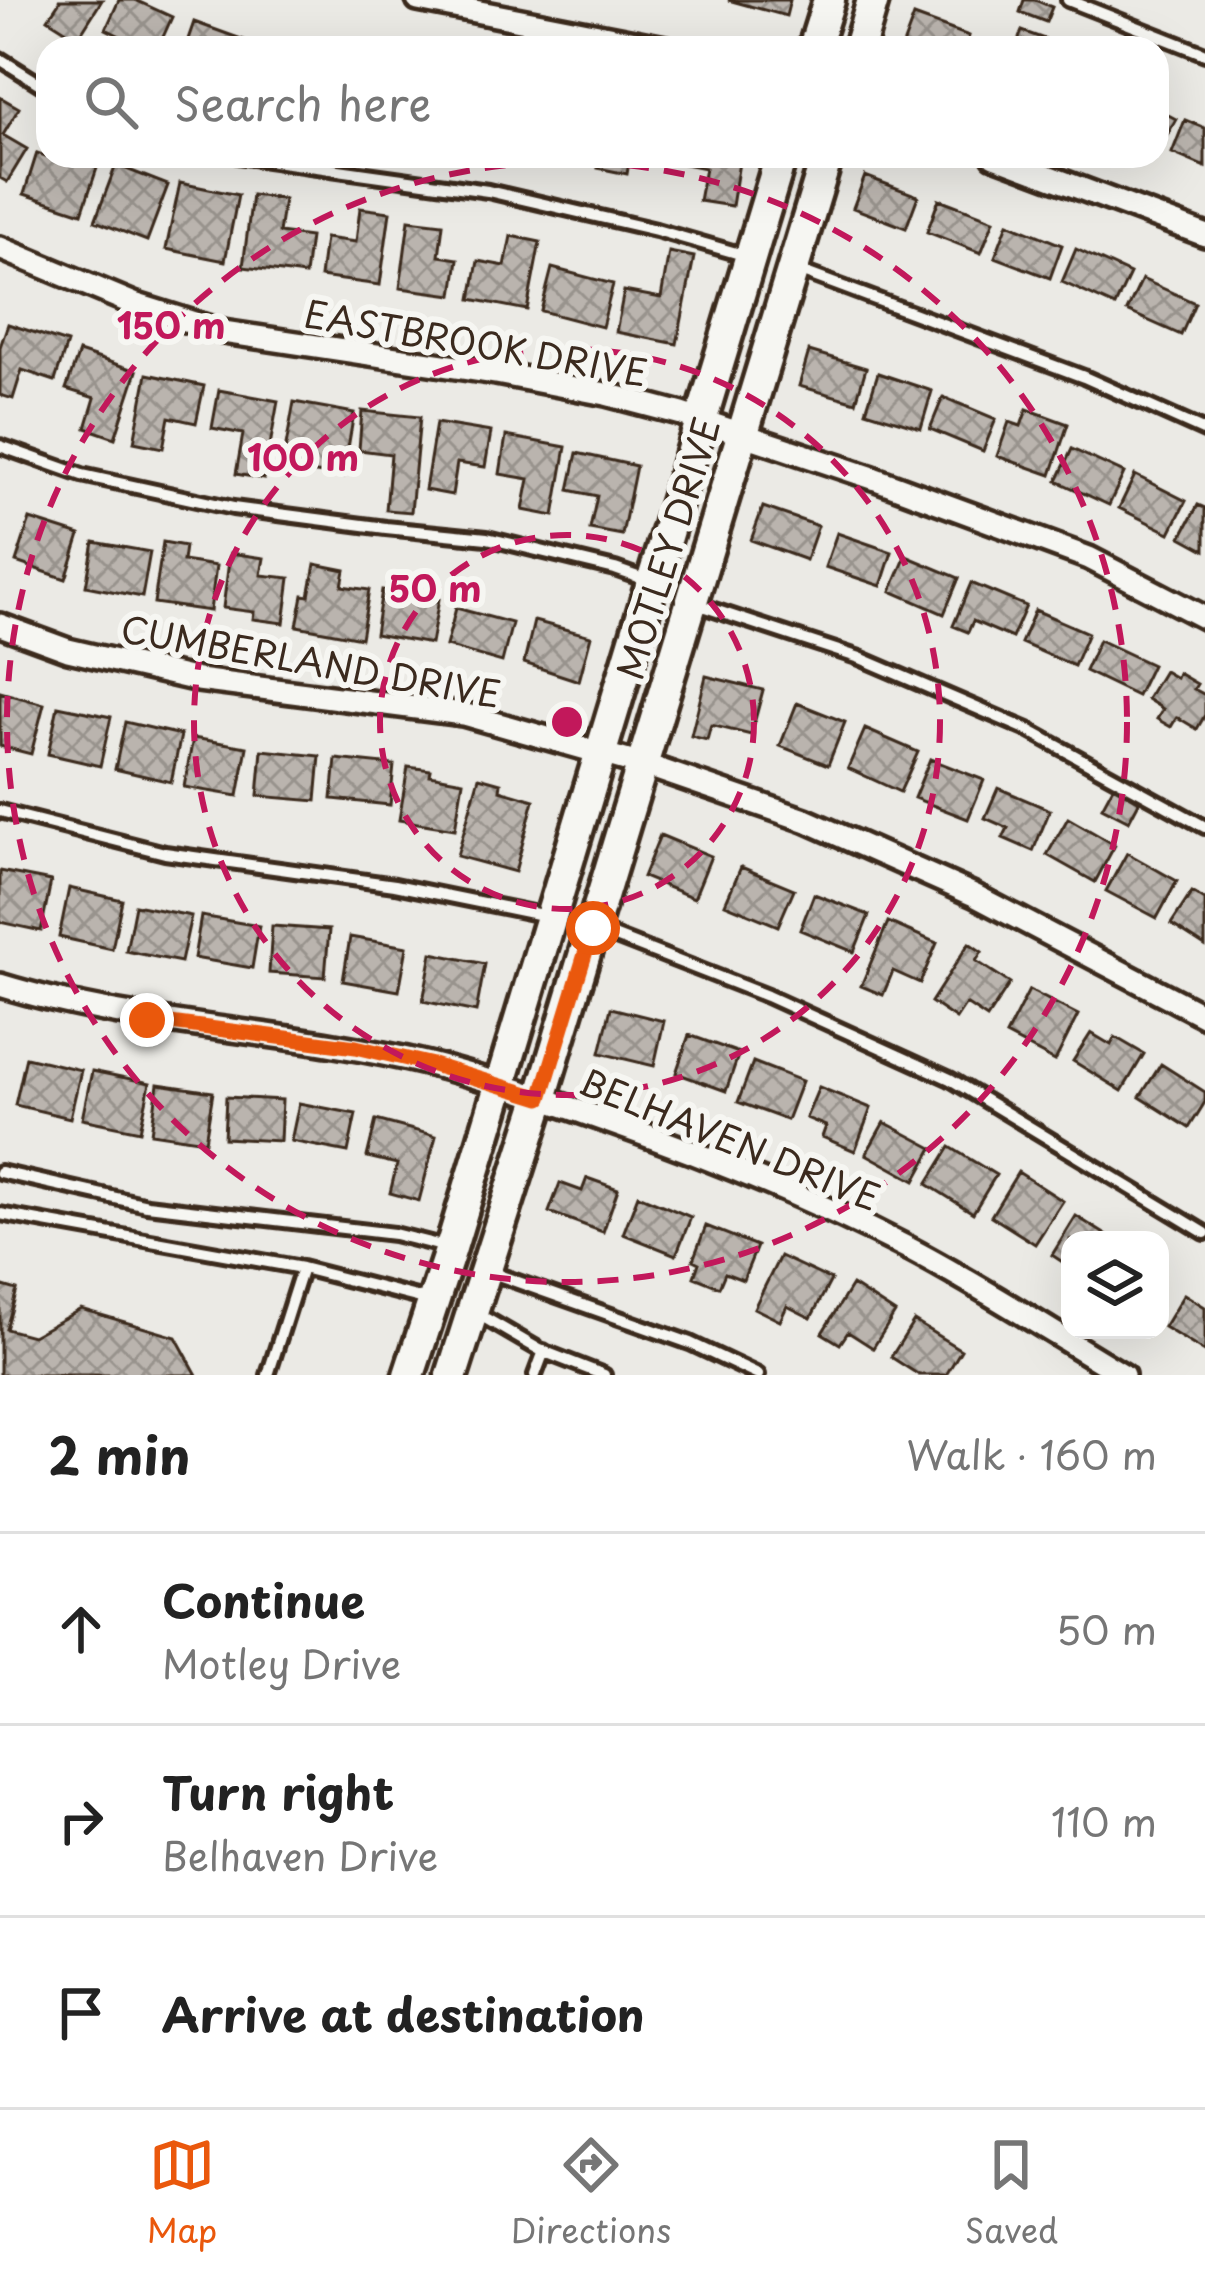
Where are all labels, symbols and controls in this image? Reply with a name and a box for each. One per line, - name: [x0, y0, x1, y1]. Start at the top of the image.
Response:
- search box: [36, 36, 1169, 168]
- text: Search here: [174, 68, 431, 136]
- icon: search: [78, 69, 144, 135]
- street label: EASTBROOK DRIVE: [300, 285, 652, 399]
- text: 150 m: [116, 297, 226, 351]
- street label: MOTLEY DRIVE: [602, 410, 732, 686]
- text: 100 m: [247, 429, 359, 483]
- text: 50 m: [388, 560, 482, 614]
- street label: CUMBERLAND DRIVE: [117, 600, 505, 720]
- centre of rings: [546, 701, 588, 743]
- route start: [566, 901, 620, 955]
- route end: [120, 993, 174, 1047]
- street label: BELHAVEN DRIVE: [571, 1053, 889, 1223]
- map controls: [1061, 1231, 1169, 1339]
- button: layers: [1061, 1231, 1169, 1339]
- text: 2 min: [48, 1415, 190, 1492]
- text: Walk · 160 m: [907, 1424, 1157, 1483]
- text: Continue: [162, 1565, 365, 1633]
- icon: ahead: [48, 1596, 114, 1662]
- text: 50 m: [1056, 1599, 1157, 1658]
- text: Motley Drive: [162, 1633, 401, 1692]
- text: Turn right: [162, 1757, 394, 1825]
- icon: right: [48, 1788, 114, 1854]
- text: 110 m: [1051, 1791, 1157, 1850]
- text: Belhaven Drive: [162, 1825, 438, 1884]
- text: Arrive at destination: [162, 1979, 645, 2047]
- icon: arrive: [48, 1980, 114, 2046]
- tab: Map: [147, 2132, 217, 2254]
- tab: Directions: [511, 2132, 671, 2254]
- tab: Saved: [965, 2132, 1058, 2254]

